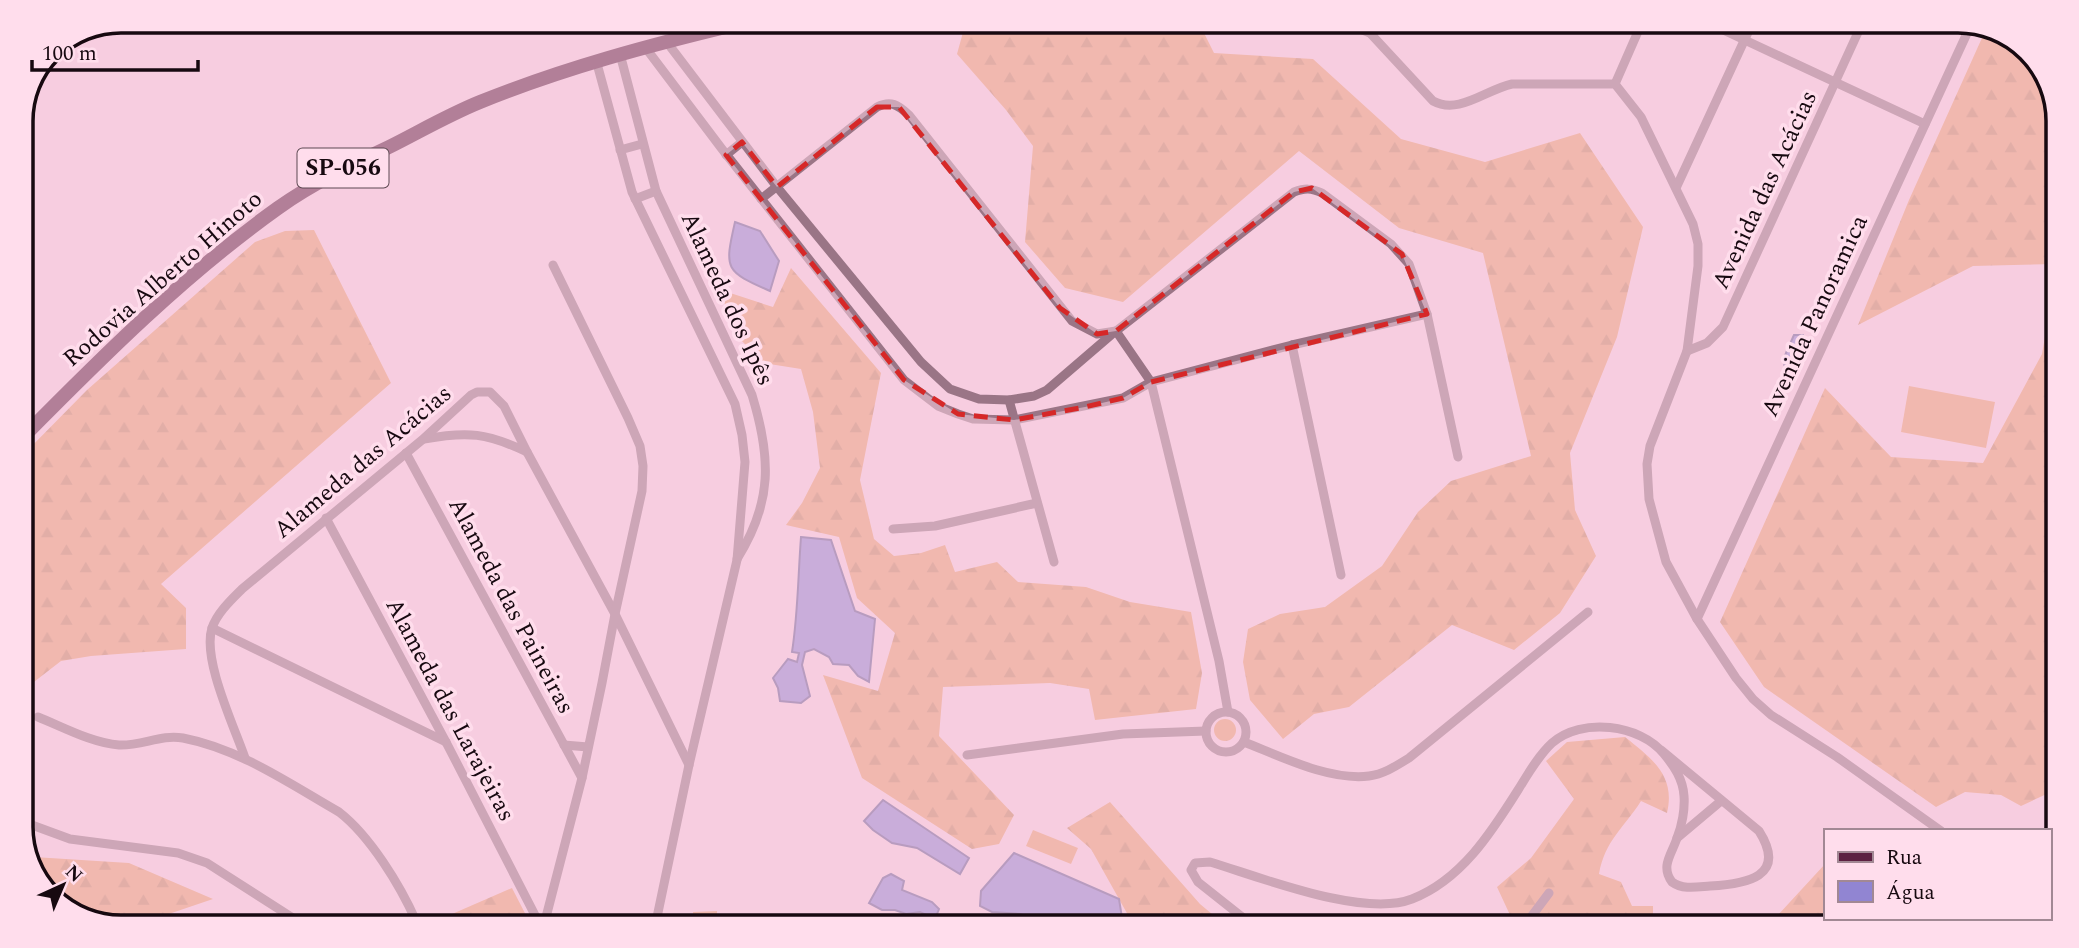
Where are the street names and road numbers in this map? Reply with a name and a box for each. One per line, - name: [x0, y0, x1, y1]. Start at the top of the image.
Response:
- street label: Avenida das Acácias: [1703, 84, 1827, 296]
- road number: SP-056: [298, 148, 388, 188]
- street label: Rodovia Alberto Hinoto: [55, 182, 271, 376]
- street label: Alameda dos Ipês: [671, 206, 783, 392]
- street label: Avenida Panoramica: [1752, 209, 1878, 423]
- street label: Alameda das Acácias: [266, 376, 460, 548]
- street label: Alameda das Paineiras: [439, 491, 583, 721]
- street label: Alameda das Larajeiras: [376, 592, 524, 828]

